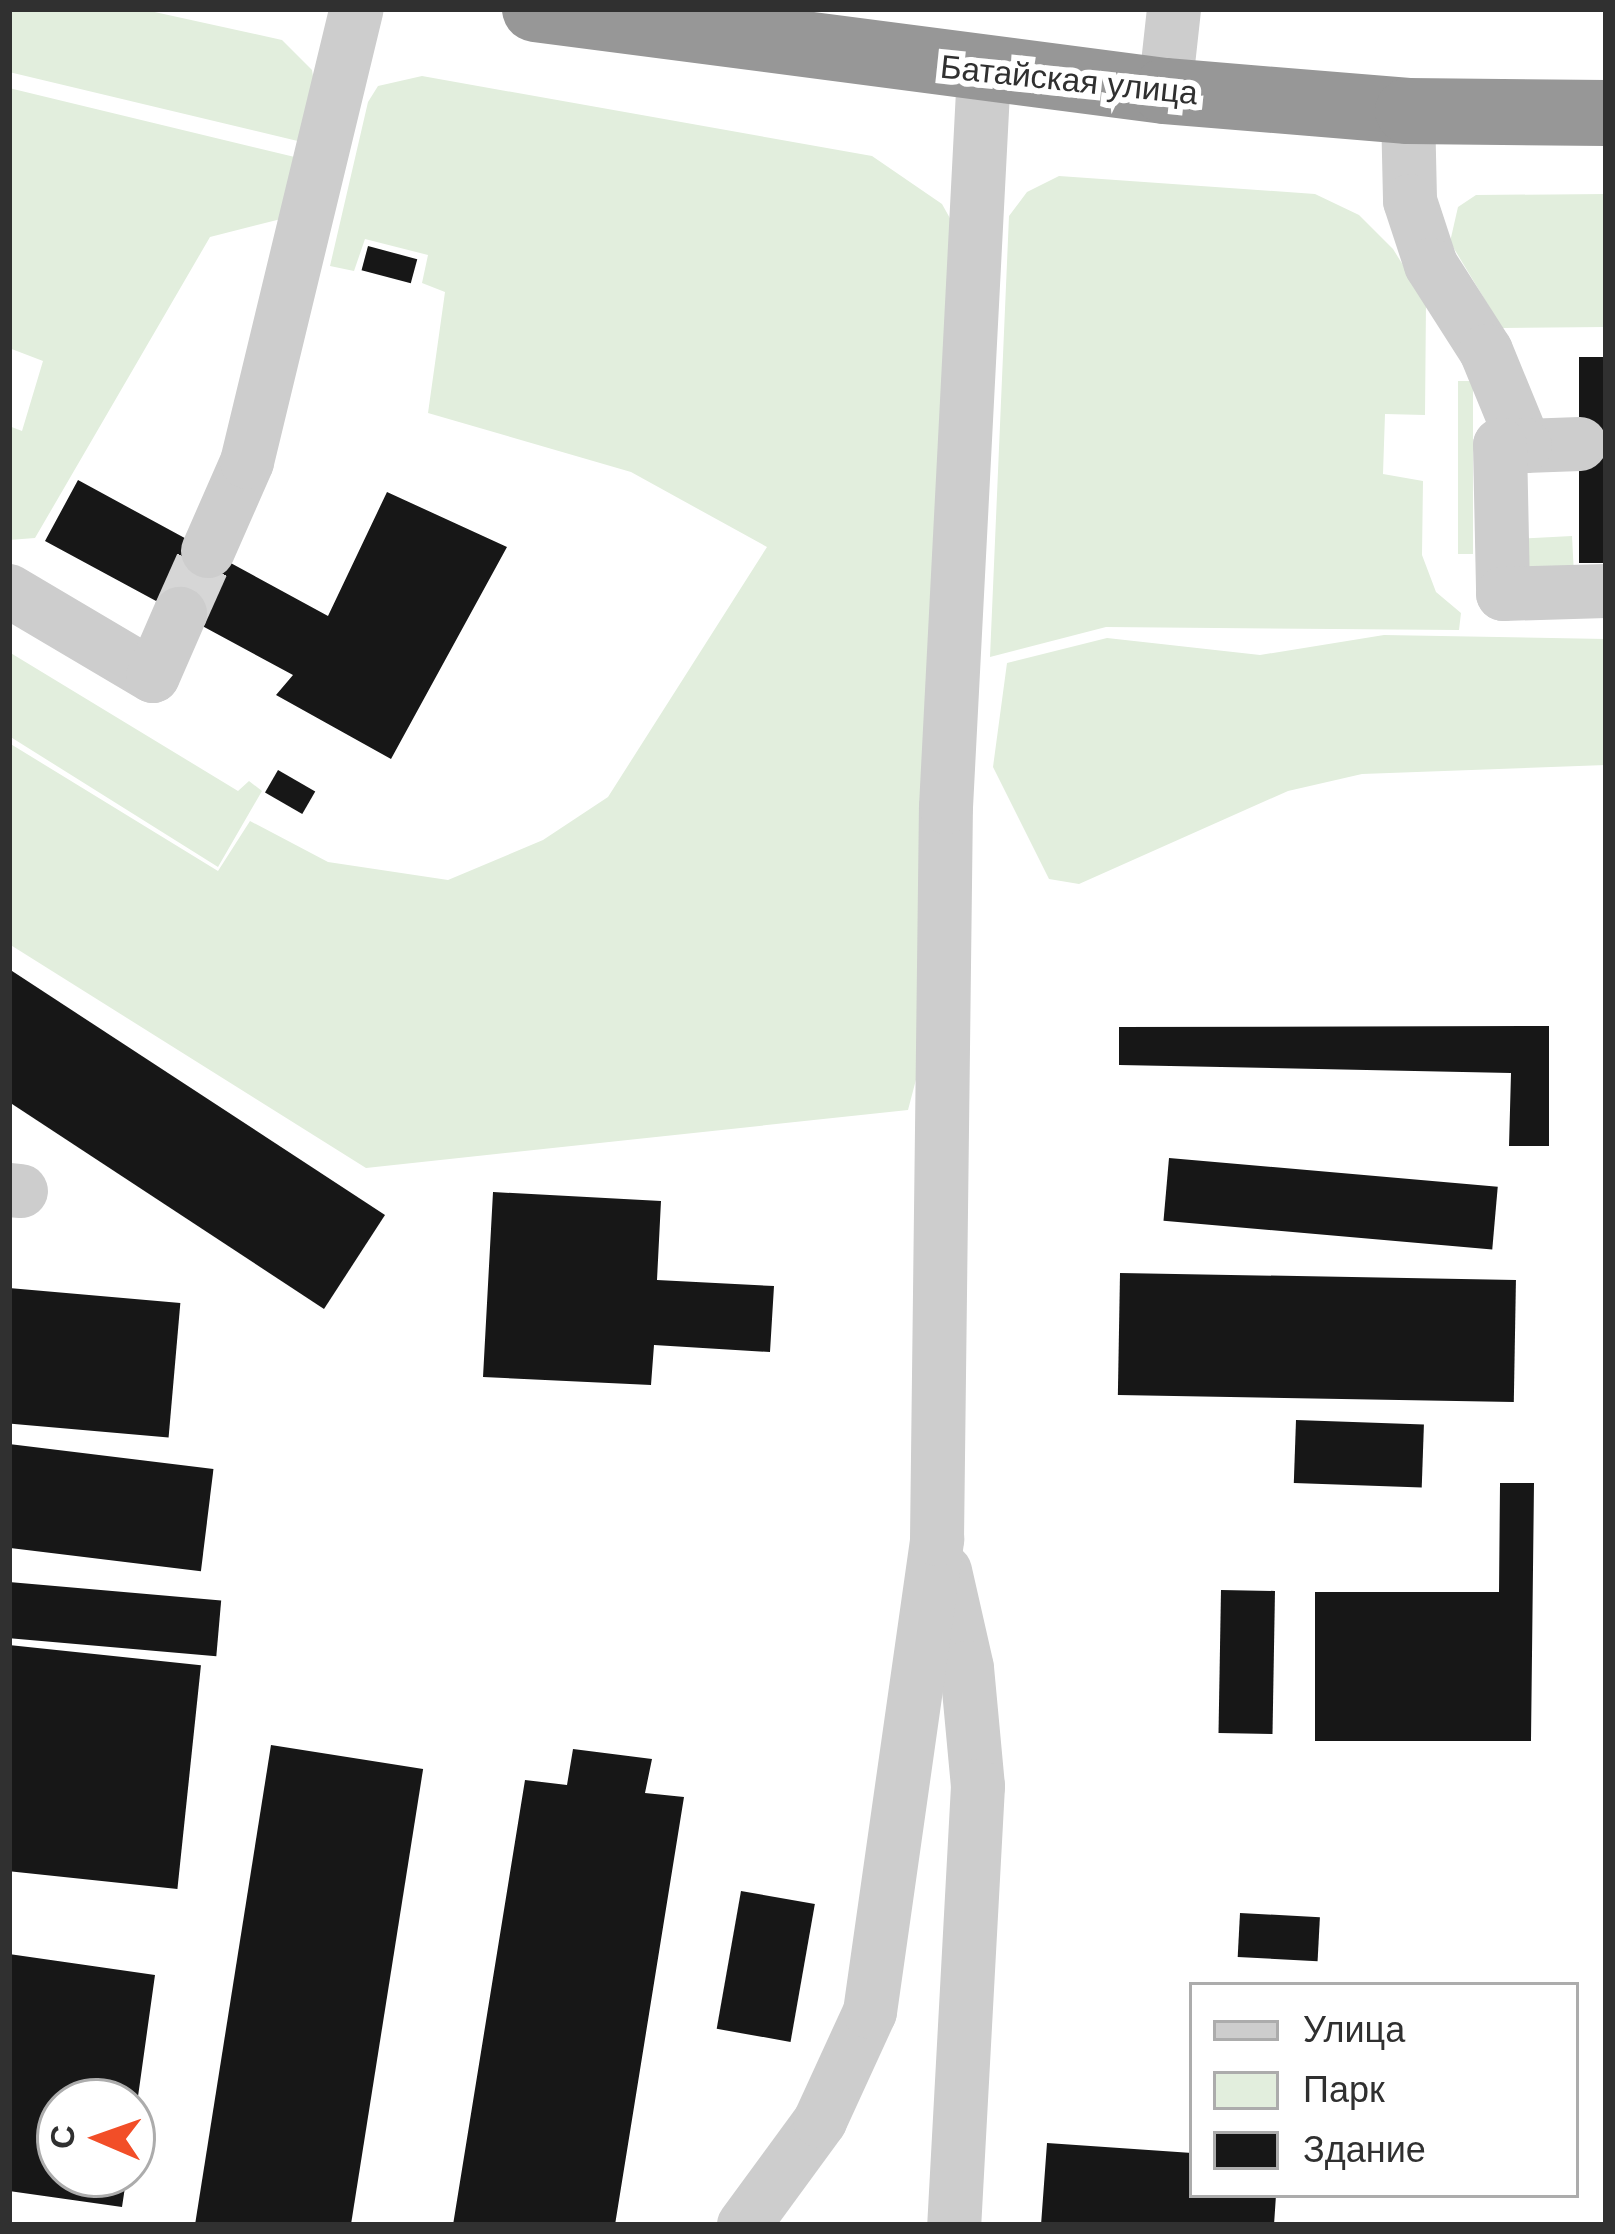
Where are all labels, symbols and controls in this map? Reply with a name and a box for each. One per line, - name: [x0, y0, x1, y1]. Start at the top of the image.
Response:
- street label: Батайская улица: [938, 47, 1200, 113]
- legend: [1189, 1982, 1579, 2198]
- text: Улица: [1303, 2009, 1405, 2050]
- text: Парк: [1303, 2069, 1385, 2110]
- north arrow: [36, 2078, 156, 2198]
- text: С: [44, 2124, 81, 2149]
- text: Здание: [1303, 2129, 1426, 2170]

